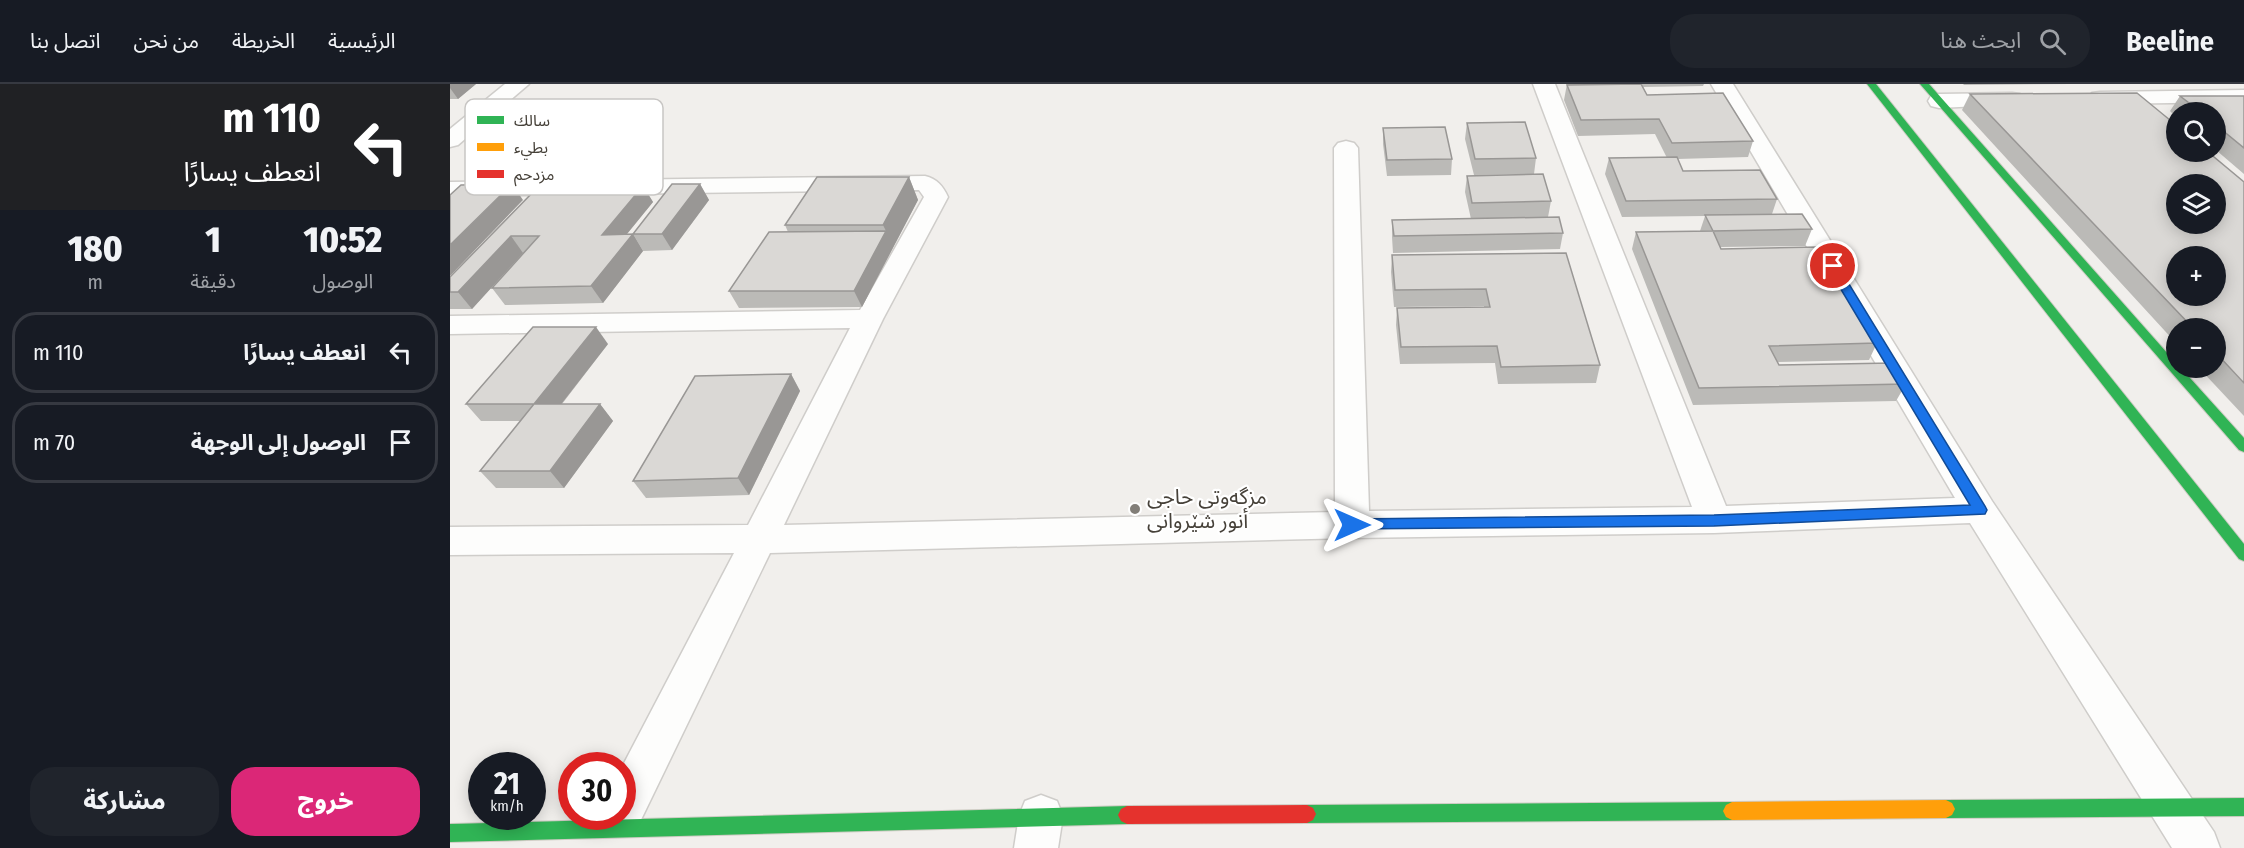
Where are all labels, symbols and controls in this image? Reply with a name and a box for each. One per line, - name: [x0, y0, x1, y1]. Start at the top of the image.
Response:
- search box: [1670, 14, 2090, 68]
- icon: search: [2036, 25, 2069, 58]
- text: Beeline: [2126, 25, 2214, 58]
- text: ابحث هنا: [1940, 27, 2021, 54]
- text: اتصل بنا: [30, 28, 100, 54]
- text: من نحن: [133, 28, 199, 54]
- text: الخريطة: [232, 28, 295, 54]
- text: الرئيسية: [328, 28, 396, 54]
- text: 110 m: [222, 93, 321, 143]
- legend: [465, 99, 663, 195]
- map controls: [2166, 102, 2226, 378]
- button: search: [2166, 102, 2226, 162]
- icon: left: [342, 108, 420, 186]
- text: سالك: [514, 111, 550, 130]
- text: بطيء: [514, 138, 548, 160]
- text: انعطف يسارًا: [184, 156, 321, 188]
- text: مزدحم: [514, 165, 554, 187]
- button: layers: [2166, 174, 2226, 234]
- text: 1: [205, 218, 221, 262]
- text: 10:52: [304, 218, 382, 262]
- text: 180: [68, 227, 123, 271]
- pin: [1807, 240, 1858, 291]
- button: +: [2166, 246, 2226, 306]
- icon: arrive: [1816, 249, 1849, 282]
- text: دقيقة: [190, 269, 236, 293]
- text: الوصول: [313, 269, 373, 293]
- text: m: [87, 270, 103, 294]
- button: −: [2166, 318, 2226, 378]
- icon: left: [384, 336, 417, 369]
- text: 110 m: [33, 339, 83, 366]
- text: انعطف يسارًا: [243, 339, 366, 366]
- icon: arrive: [384, 426, 417, 459]
- text: 70 m: [33, 429, 75, 456]
- text: الوصول إلى الوجهة: [191, 429, 366, 456]
- place label: مزگەوتی حاجی أنور شێروانی: [1147, 484, 1267, 534]
- position arrow: [1320, 493, 1384, 557]
- marker: مزگەوتی حاجی أنور شێروانی: [1128, 502, 1142, 516]
- speed limit sign: 30: [558, 752, 636, 830]
- text: 21: [494, 766, 520, 802]
- button: مشاركة: [30, 767, 219, 836]
- button: خروج: [231, 767, 420, 836]
- text: km/h: [490, 797, 524, 815]

